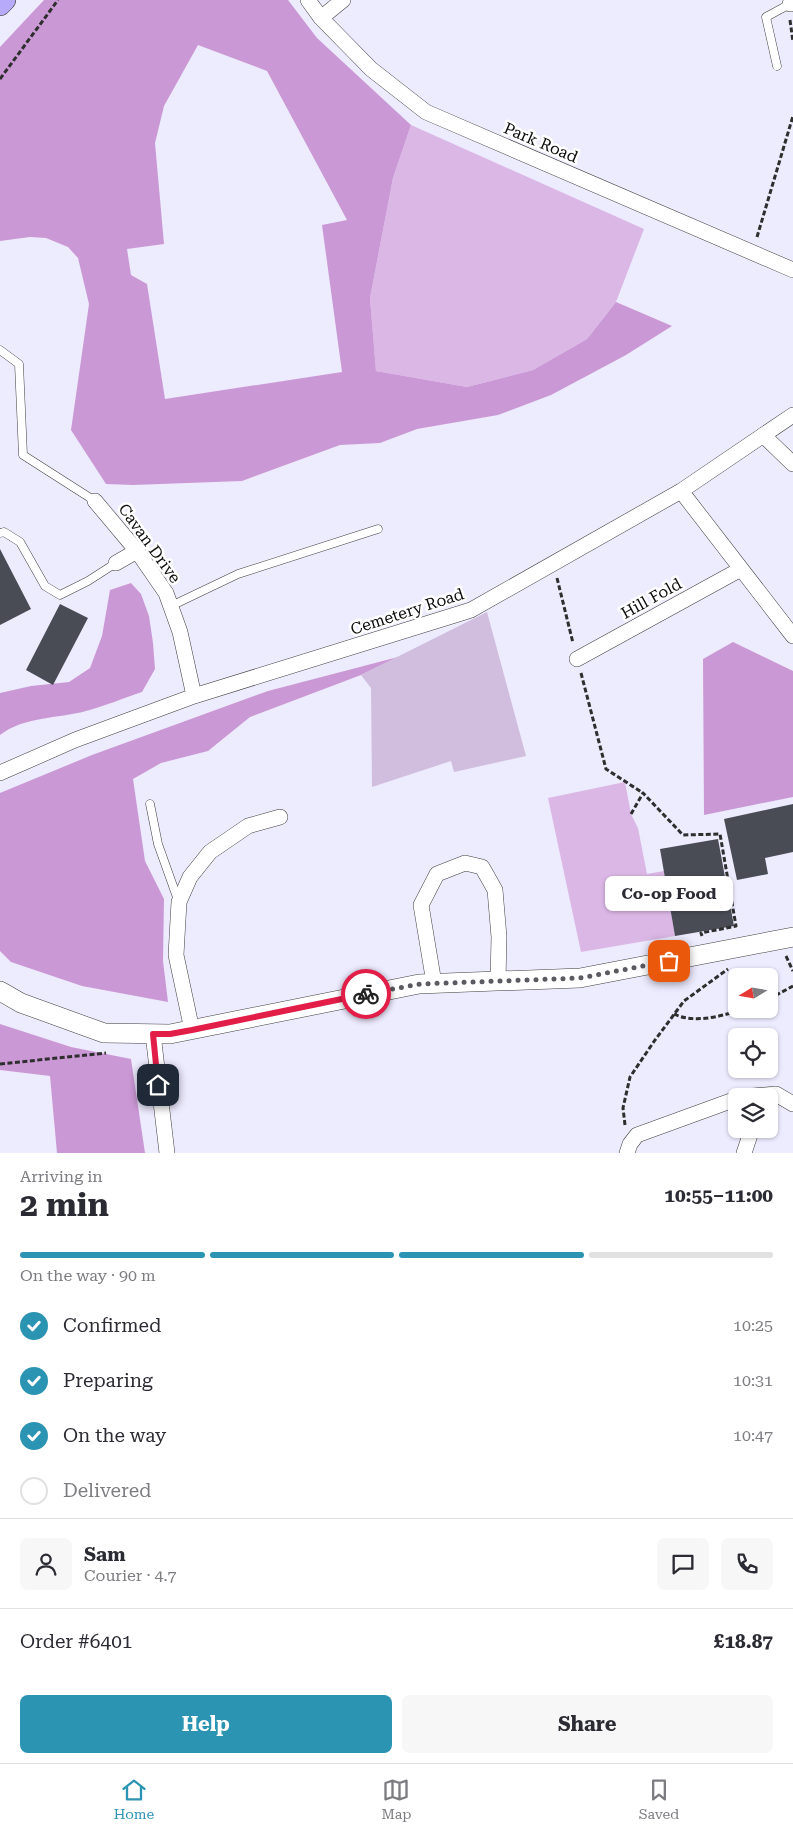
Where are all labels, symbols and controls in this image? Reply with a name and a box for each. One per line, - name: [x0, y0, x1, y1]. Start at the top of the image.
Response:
- street label: Park Road: [501, 118, 581, 167]
- street label: Cavan Drive: [114, 500, 185, 587]
- street label: Hill Fold: [618, 574, 685, 623]
- street label: Cemetery Road: [348, 584, 466, 639]
- callout: Co-op Food: [605, 876, 733, 911]
- text: Co-op Food: [621, 884, 717, 903]
- pin: [648, 940, 690, 982]
- icon: bag: [655, 947, 683, 975]
- north arrow: [728, 968, 778, 1018]
- map controls: [728, 968, 778, 1138]
- courier: [341, 969, 391, 1019]
- icon: bike: [352, 980, 380, 1008]
- button: locate: [728, 1028, 778, 1078]
- pin: [137, 1064, 179, 1106]
- icon: home: [144, 1071, 172, 1099]
- button: layers: [728, 1088, 778, 1138]
- text: Arriving in: [20, 1167, 103, 1186]
- text: 10:55–11:00: [664, 1184, 773, 1207]
- text: 2 min: [20, 1186, 109, 1224]
- text: On the way · 90 m: [20, 1266, 156, 1285]
- icon: check: [20, 1312, 48, 1340]
- text: Confirmed: [63, 1314, 161, 1337]
- text: 10:25: [733, 1316, 773, 1335]
- icon: check: [20, 1367, 48, 1395]
- text: Preparing: [63, 1369, 153, 1392]
- text: 10:31: [733, 1371, 773, 1390]
- icon: check: [20, 1422, 48, 1450]
- text: On the way: [63, 1424, 166, 1447]
- text: 10:47: [733, 1426, 773, 1445]
- text: Delivered: [63, 1479, 151, 1502]
- button: person: [20, 1538, 72, 1590]
- button: chat: [657, 1538, 709, 1590]
- button: phone: [721, 1538, 773, 1590]
- text: Sam: [84, 1543, 126, 1566]
- text: Courier · 4.7: [84, 1566, 177, 1585]
- text: Order #6401: [20, 1630, 132, 1653]
- text: £18.87: [714, 1630, 773, 1653]
- button: Help: [20, 1695, 392, 1753]
- button: Share: [402, 1695, 773, 1753]
- tab: Home: [114, 1776, 154, 1822]
- tab: Map: [382, 1776, 411, 1822]
- tab: Saved: [639, 1776, 679, 1822]

